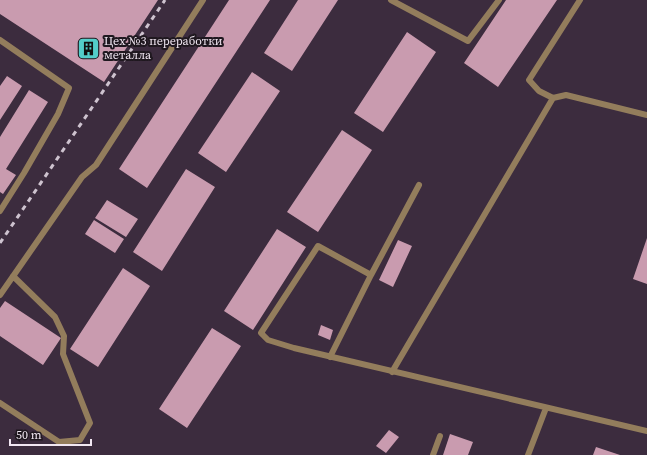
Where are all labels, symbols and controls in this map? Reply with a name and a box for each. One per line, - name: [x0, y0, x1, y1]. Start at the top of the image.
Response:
- place label: Цех №3 переработки металла: [104, 33, 223, 63]
- building icon: Цех №3 переработки металла: [76, 35, 102, 61]
- scale bar: [10, 421, 91, 447]
- text: 50 m: [16, 427, 42, 443]

